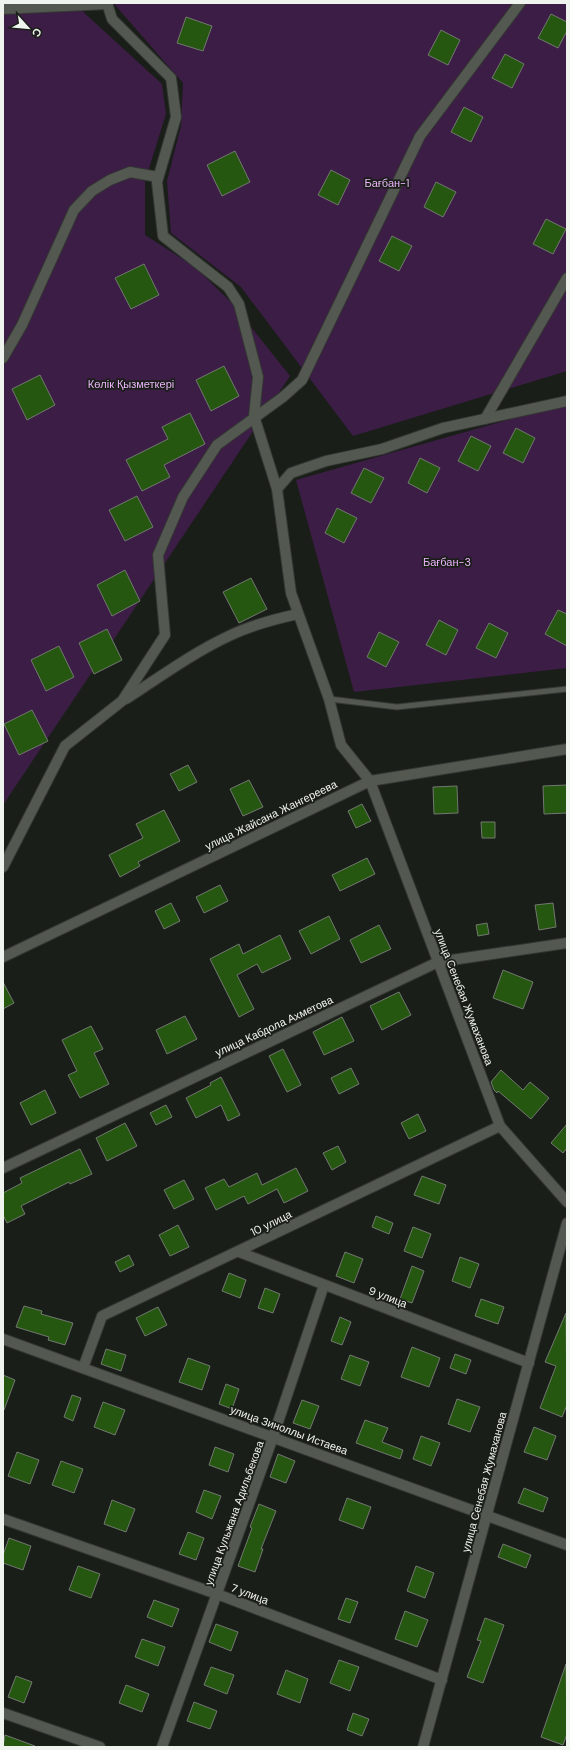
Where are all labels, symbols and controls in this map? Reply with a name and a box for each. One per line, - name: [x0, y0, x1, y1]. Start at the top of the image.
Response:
- north arrow: [8, 8, 48, 48]
- text: С: [29, 26, 45, 39]
- park label: Бағбан-1: [365, 176, 409, 190]
- park label: Көлік Қызметкері: [88, 377, 174, 391]
- park label: Бағбан-3: [423, 555, 471, 569]
- street label: улица Жайсана Жангереева: [203, 777, 340, 853]
- street label: улица Сенебая Жумаханова: [431, 927, 497, 1068]
- street label: улица Кабдола Ахметова: [213, 992, 336, 1059]
- street label: 10 улица: [248, 1207, 295, 1239]
- street label: 9 улица: [367, 1283, 410, 1311]
- street label: улица Зиноллы Истаева: [228, 1402, 350, 1458]
- street label: улица Сенебая Жумаханова: [458, 1409, 510, 1554]
- street label: улица Кульжана Адильбекова: [201, 1438, 267, 1587]
- street label: 7 улица: [229, 1580, 272, 1608]

